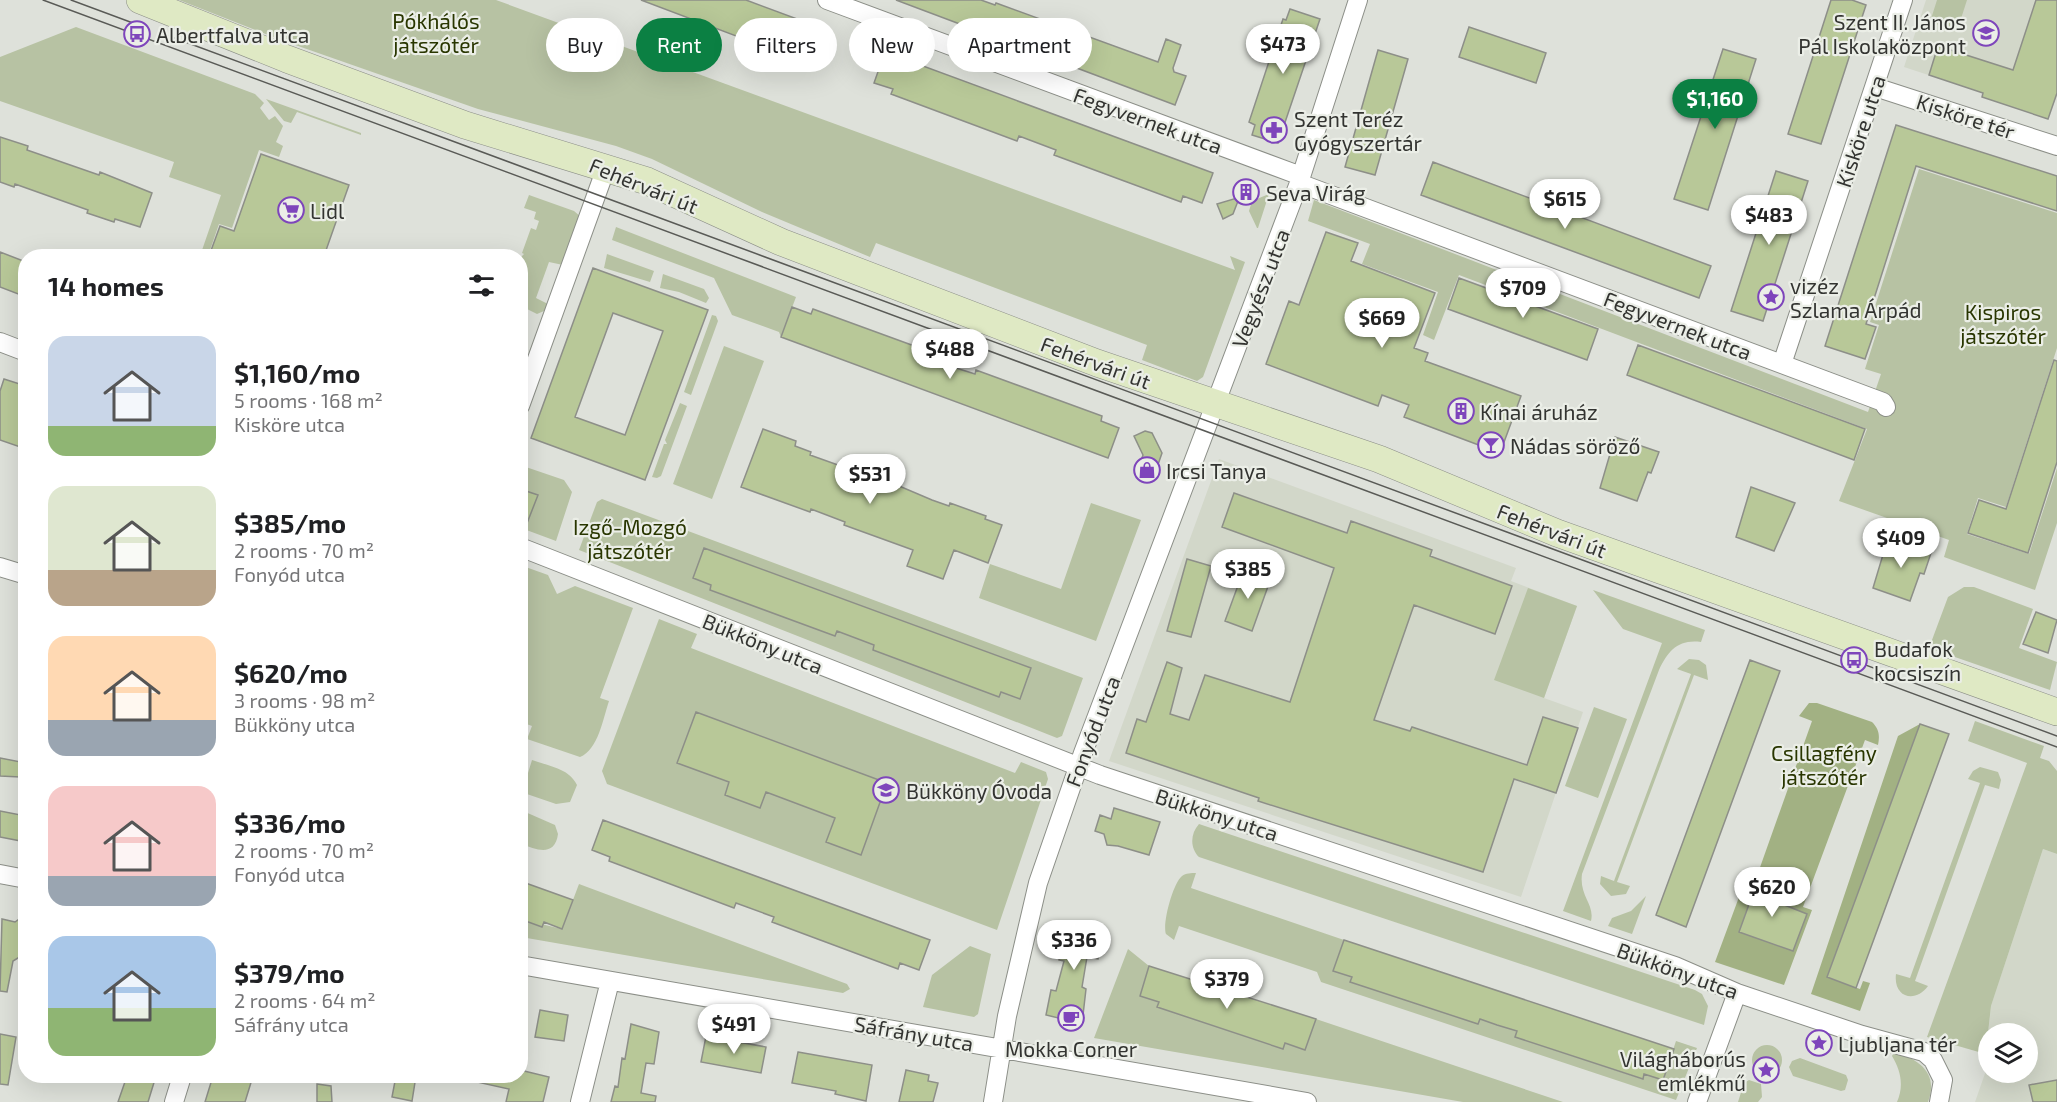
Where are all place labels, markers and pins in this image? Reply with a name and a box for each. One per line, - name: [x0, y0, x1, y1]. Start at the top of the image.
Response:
- place label: Szent II. János Pál Iskolaközpont: [1798, 9, 1966, 58]
- school or university icon: Szent II. János Pál Iskolaközpont: [1971, 18, 2001, 48]
- bus stop icon: Albertfalva utca: [122, 19, 152, 49]
- place label: Albertfalva utca: [156, 22, 309, 47]
- pin: $473: [1247, 24, 1319, 75]
- pin: $1,160: [1666, 79, 1764, 130]
- place label: Szent Teréz Gyógyszertár: [1294, 106, 1423, 155]
- pharmacy icon: Szent Teréz Gyógyszertár: [1259, 115, 1289, 145]
- building icon: Seva Virág: [1231, 177, 1261, 207]
- pin: $615: [1529, 179, 1601, 230]
- place label: Seva Virág: [1266, 180, 1366, 205]
- supermarket icon: Lidl: [276, 195, 306, 225]
- pin: $483: [1733, 195, 1805, 246]
- place label: Lidl: [310, 198, 345, 223]
- pin: $709: [1487, 268, 1559, 319]
- place label: vizéz Szlama Árpád: [1790, 273, 1922, 322]
- place icon: vizéz Szlama Árpád: [1756, 282, 1786, 312]
- pin: $669: [1346, 298, 1418, 349]
- pin: $488: [914, 329, 986, 380]
- building icon: Kínai áruház: [1446, 396, 1476, 426]
- place label: Kínai áruház: [1480, 399, 1598, 424]
- bar icon: Nádas söröző: [1476, 430, 1506, 460]
- place label: Nádas söröző: [1510, 433, 1641, 458]
- pin: $531: [834, 454, 906, 505]
- shop icon: Ircsi Tanya: [1132, 455, 1162, 485]
- place label: Ircsi Tanya: [1166, 458, 1267, 483]
- pin: $409: [1865, 518, 1937, 569]
- pin: $385: [1212, 549, 1284, 600]
- place label: Budafok kocsiszín: [1874, 636, 1961, 685]
- bus stop icon: Budafok kocsiszín: [1839, 645, 1869, 675]
- school or university icon: Bükköny Óvoda: [871, 775, 901, 805]
- place label: Bükköny Óvoda: [906, 778, 1052, 803]
- pin: $620: [1736, 867, 1808, 918]
- pin: $336: [1038, 920, 1110, 971]
- pin: $379: [1191, 959, 1263, 1010]
- cafe icon: Mokka Corner: [1056, 1003, 1086, 1033]
- pin: $491: [698, 1004, 770, 1055]
- place icon: Ljubljana tér: [1804, 1028, 1834, 1058]
- place label: Ljubljana tér: [1838, 1031, 1957, 1057]
- place label: Mokka Corner: [1005, 1036, 1138, 1061]
- place label: Világháborús emlékmű: [1620, 1046, 1746, 1095]
- place icon: Világháborús emlékmű: [1751, 1055, 1781, 1085]

